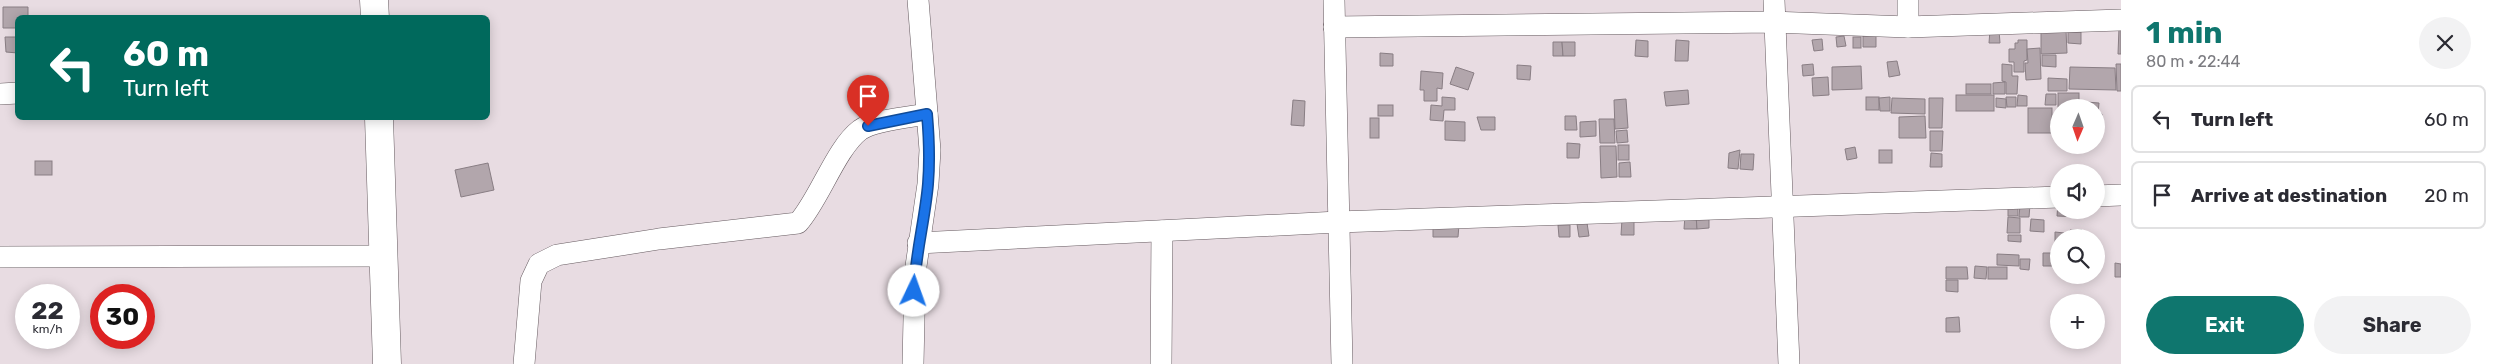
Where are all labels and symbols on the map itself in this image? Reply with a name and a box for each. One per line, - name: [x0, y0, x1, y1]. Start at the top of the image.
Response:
- pin: [847, 75, 889, 126]
- north arrow: [2050, 99, 2105, 154]
- position arrow: [887, 264, 939, 316]
- speed limit sign: 30: [90, 284, 155, 349]

